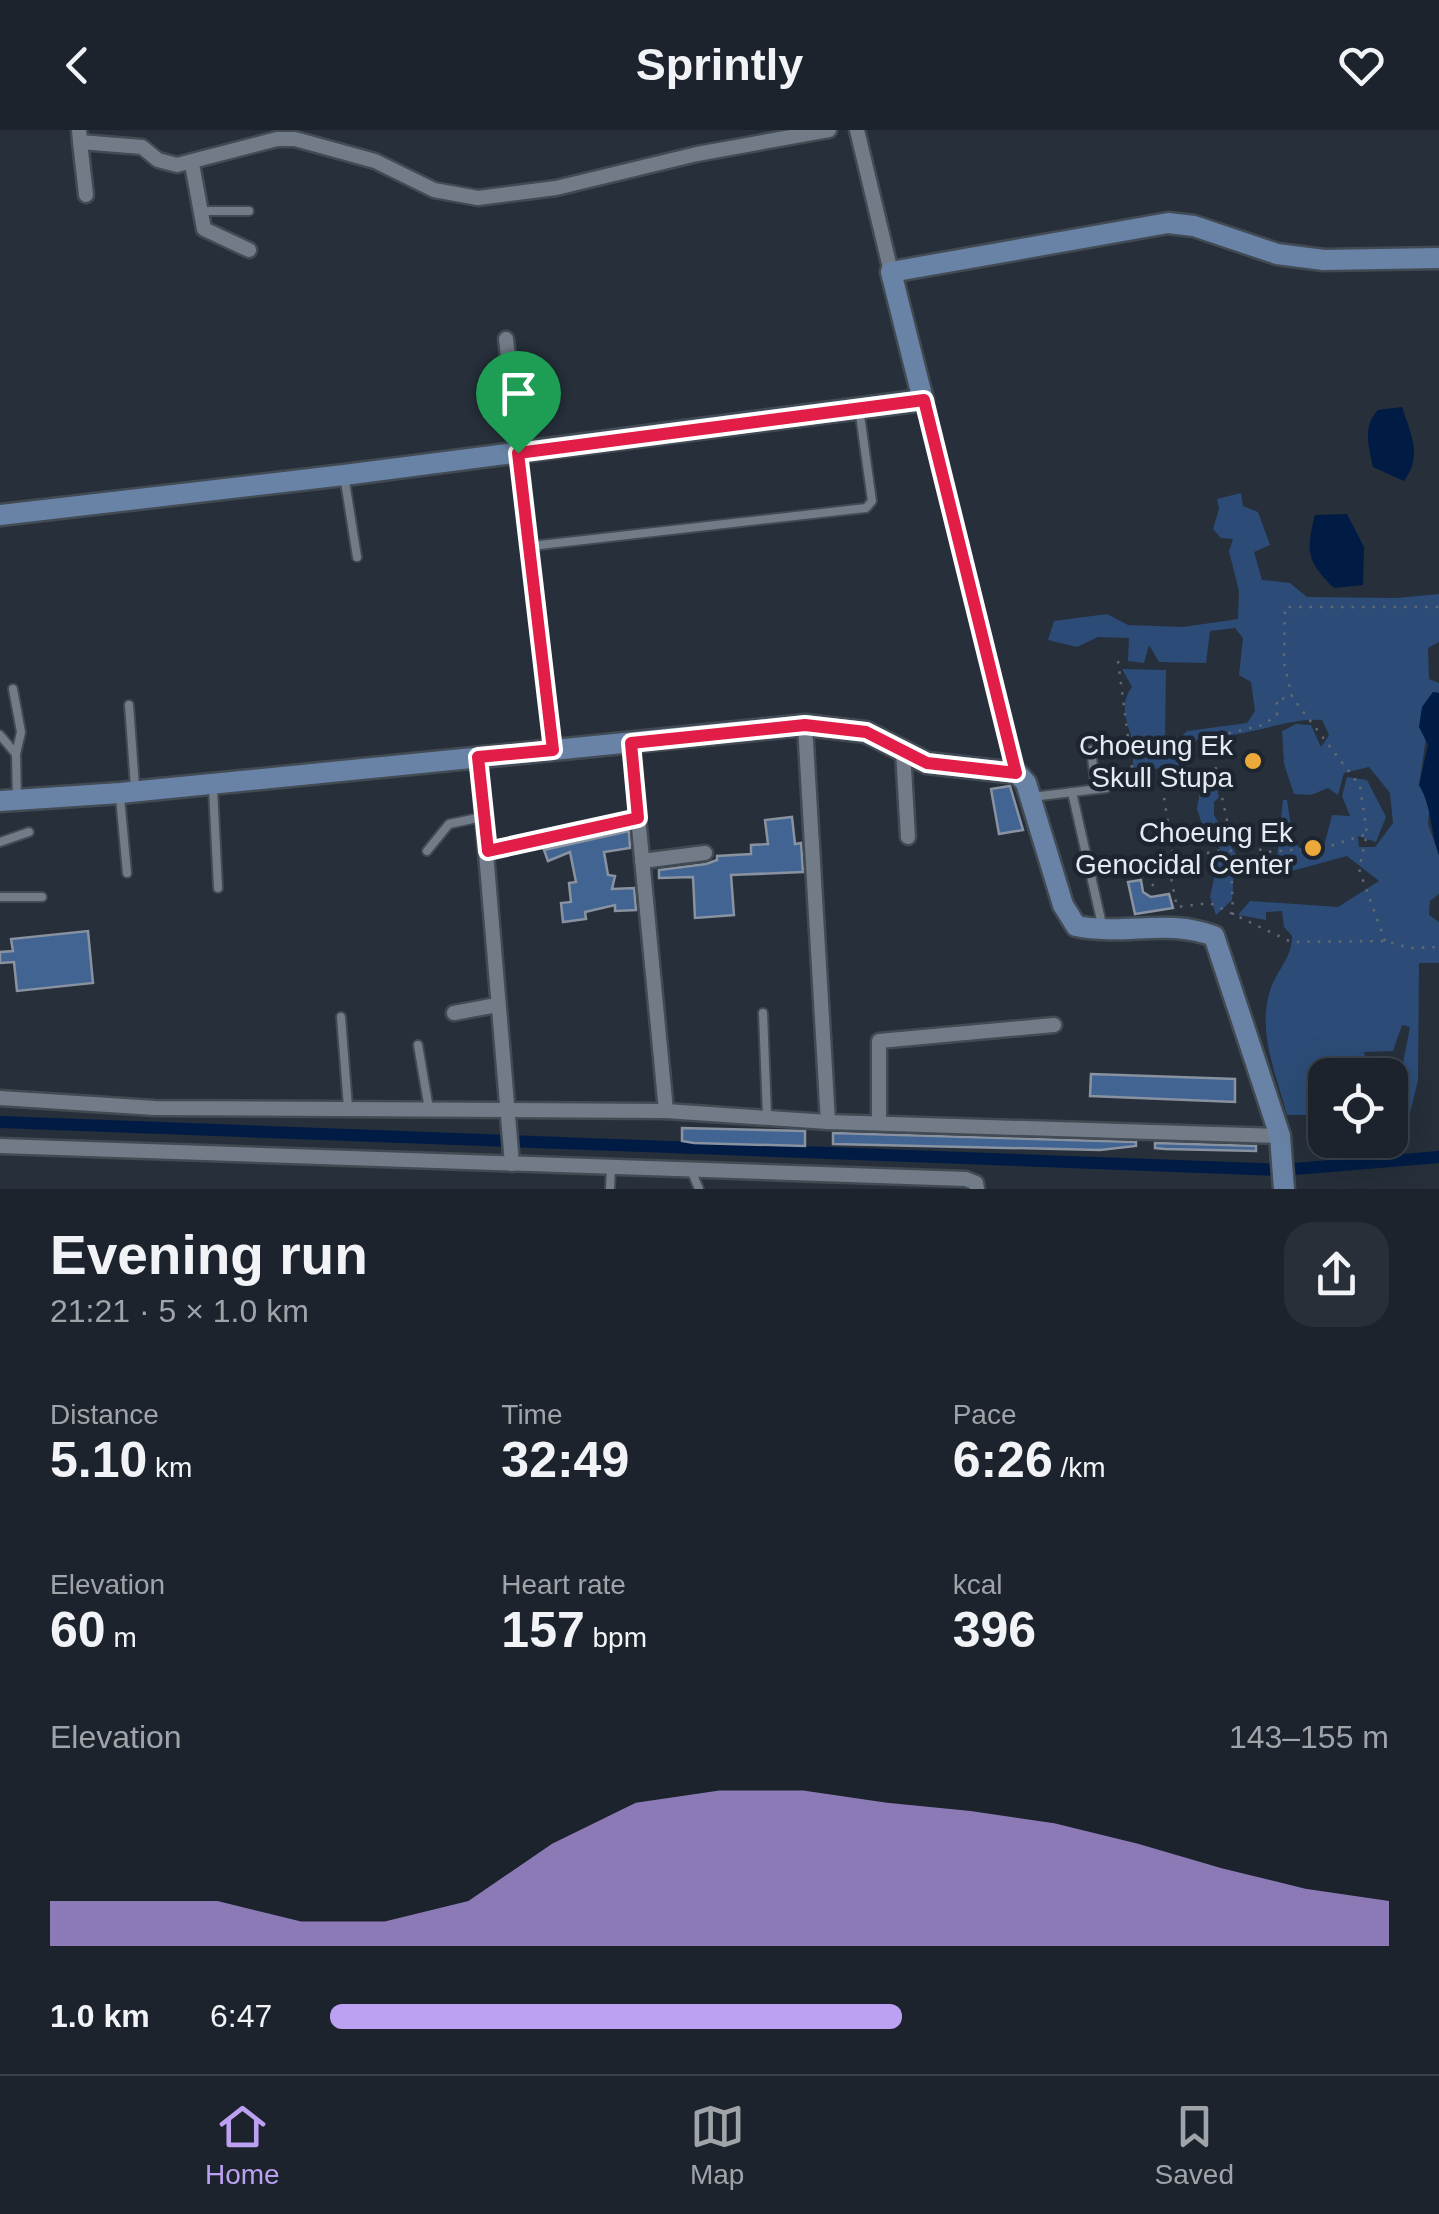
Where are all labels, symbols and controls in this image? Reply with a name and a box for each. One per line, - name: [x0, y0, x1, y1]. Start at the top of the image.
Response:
- icon: back: [50, 38, 105, 93]
- icon: heart: [1334, 38, 1389, 93]
- text: Sprintly: [636, 39, 803, 90]
- pin: [476, 351, 561, 454]
- icon: arrive: [491, 366, 546, 421]
- place label: Choeung Ek Skull Stupa: [1079, 730, 1234, 793]
- marker: Choeung Ek Skull Stupa: [1242, 750, 1264, 772]
- place label: Choeung Ek Genocidal Center: [1075, 817, 1294, 880]
- marker: Choeung Ek Genocidal Center: [1302, 837, 1324, 859]
- map controls: [1308, 1058, 1408, 1158]
- button: locate: [1308, 1058, 1408, 1158]
- button: share: [1284, 1222, 1389, 1327]
- text: Evening run: [50, 1224, 368, 1286]
- text: 21:21 · 5 × 1.0 km: [50, 1293, 309, 1329]
- text: Distance: [50, 1399, 159, 1430]
- text: Time: [501, 1399, 563, 1430]
- text: Pace: [953, 1399, 1016, 1430]
- text: 5.10: [50, 1432, 147, 1488]
- text: 32:49: [501, 1432, 629, 1488]
- text: 6:26: [953, 1432, 1053, 1488]
- text: km: [147, 1452, 192, 1483]
- text: /km: [1053, 1452, 1106, 1483]
- text: Elevation: [50, 1569, 165, 1600]
- text: Heart rate: [501, 1569, 626, 1600]
- text: kcal: [953, 1569, 1002, 1600]
- text: 60: [50, 1602, 106, 1658]
- text: 157: [501, 1602, 585, 1658]
- text: 396: [953, 1602, 1036, 1658]
- text: m: [106, 1622, 137, 1653]
- text: bpm: [585, 1622, 647, 1653]
- text: Elevation: [50, 1719, 182, 1755]
- text: 143–155 m: [1229, 1719, 1389, 1755]
- text: 1.0 km: [50, 1998, 150, 2034]
- text: 6:47: [210, 1998, 272, 2034]
- tab: Home: [205, 2099, 280, 2191]
- tab: Map: [690, 2099, 745, 2191]
- tab: Saved: [1155, 2099, 1234, 2191]

